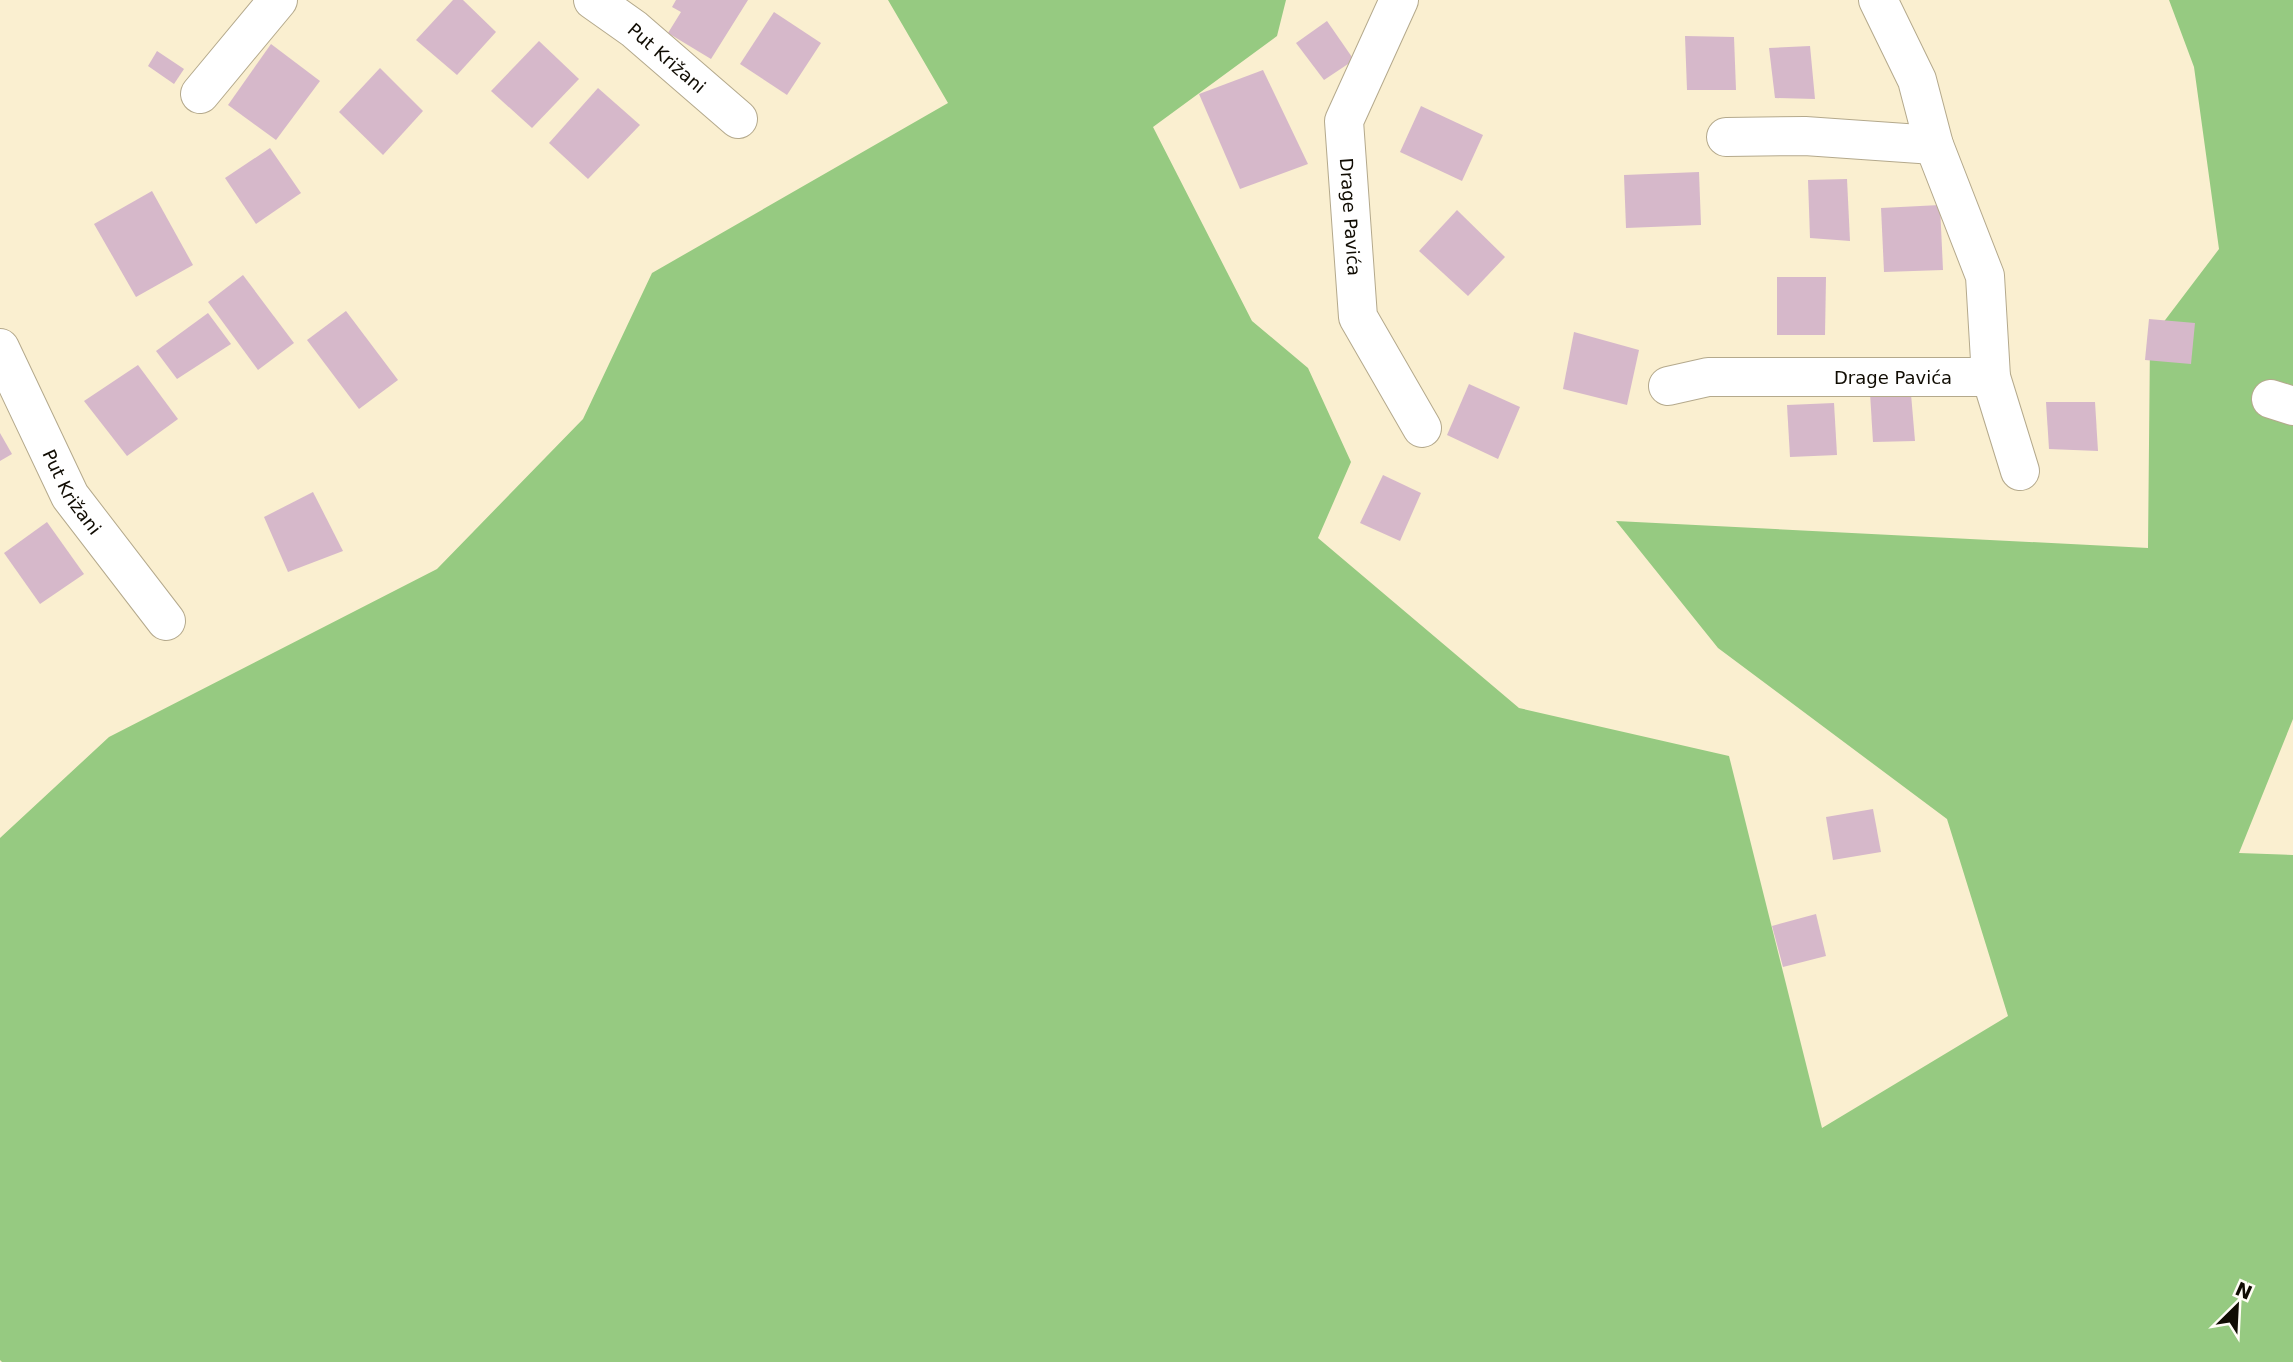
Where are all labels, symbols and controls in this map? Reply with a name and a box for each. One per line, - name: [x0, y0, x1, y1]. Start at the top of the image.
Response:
- street label: Put Križani: [624, 18, 710, 97]
- street label: Drage Pavića: [1336, 157, 1366, 277]
- street label: Drage Pavića: [1834, 367, 1952, 388]
- street label: Put Križani: [39, 446, 106, 538]
- north arrow: [2202, 1271, 2272, 1341]
- text: N: [2232, 1277, 2256, 1304]

